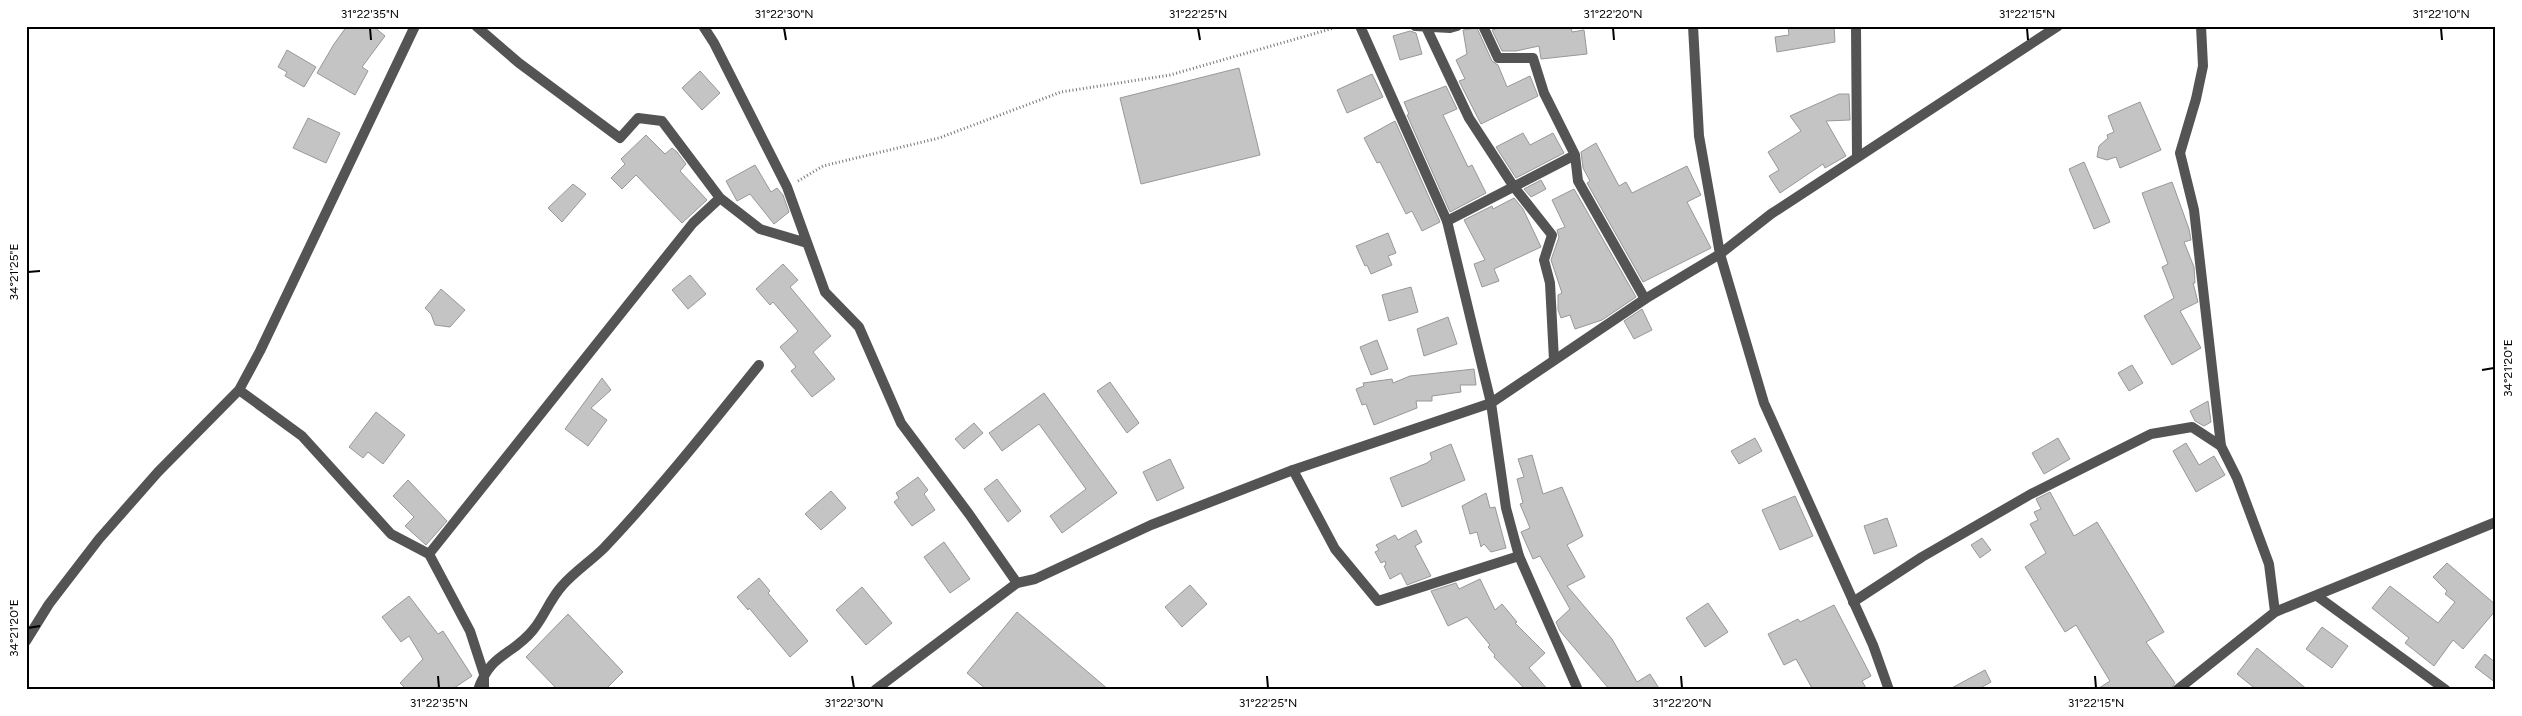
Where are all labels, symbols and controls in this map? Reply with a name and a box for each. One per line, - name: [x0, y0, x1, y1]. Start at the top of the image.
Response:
- text: 31°22'35"N: [341, 7, 399, 21]
- text: 31°22'30"N: [754, 7, 814, 21]
- text: 31°22'25"N: [1169, 7, 1227, 21]
- text: 31°22'20"N: [1583, 7, 1643, 21]
- text: 31°22'15"N: [1999, 7, 2055, 21]
- text: 31°22'10"N: [2412, 7, 2470, 21]
- text: 34°21'25"E: [7, 243, 21, 301]
- text: 34°21'20"E: [2501, 339, 2515, 397]
- text: 34°21'20"E: [7, 599, 21, 657]
- text: 31°22'35"N: [410, 696, 468, 710]
- text: 31°22'30"N: [824, 696, 884, 710]
- text: 31°22'25"N: [1239, 696, 1297, 710]
- text: 31°22'20"N: [1652, 696, 1712, 710]
- text: 31°22'15"N: [2068, 696, 2124, 710]

